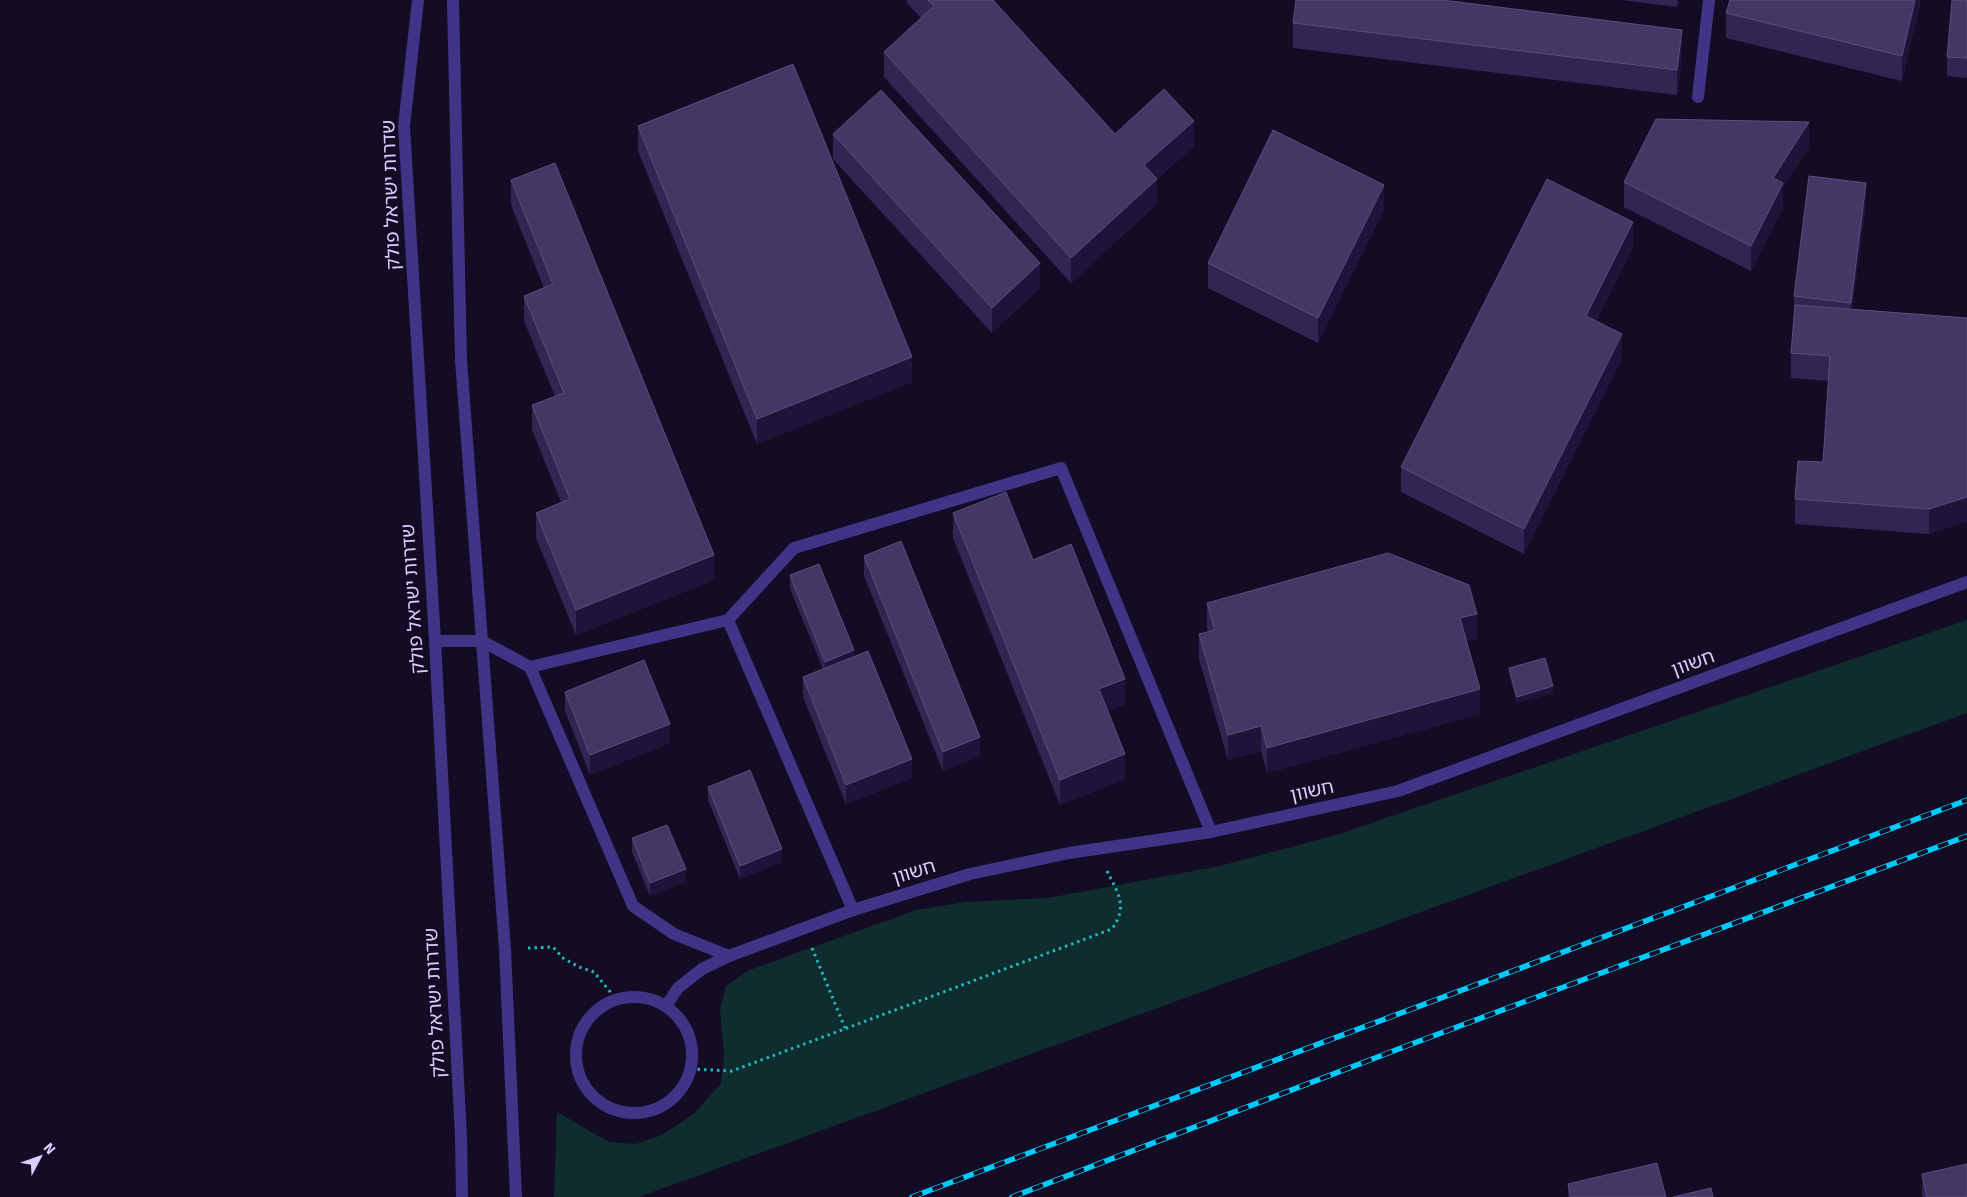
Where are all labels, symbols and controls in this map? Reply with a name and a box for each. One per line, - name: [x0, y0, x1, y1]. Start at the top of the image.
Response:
- street label: שדרות ישראל פולק: [376, 119, 406, 271]
- street label: שדרות ישראל פולק: [396, 523, 430, 675]
- street label: חשוון: [1668, 644, 1718, 682]
- street label: חשוון: [1288, 775, 1336, 807]
- street label: חשוון: [889, 854, 939, 890]
- street label: שדרות ישראל פולק: [419, 927, 451, 1079]
- north arrow: [15, 1132, 65, 1182]
- text: N: [40, 1140, 59, 1158]

